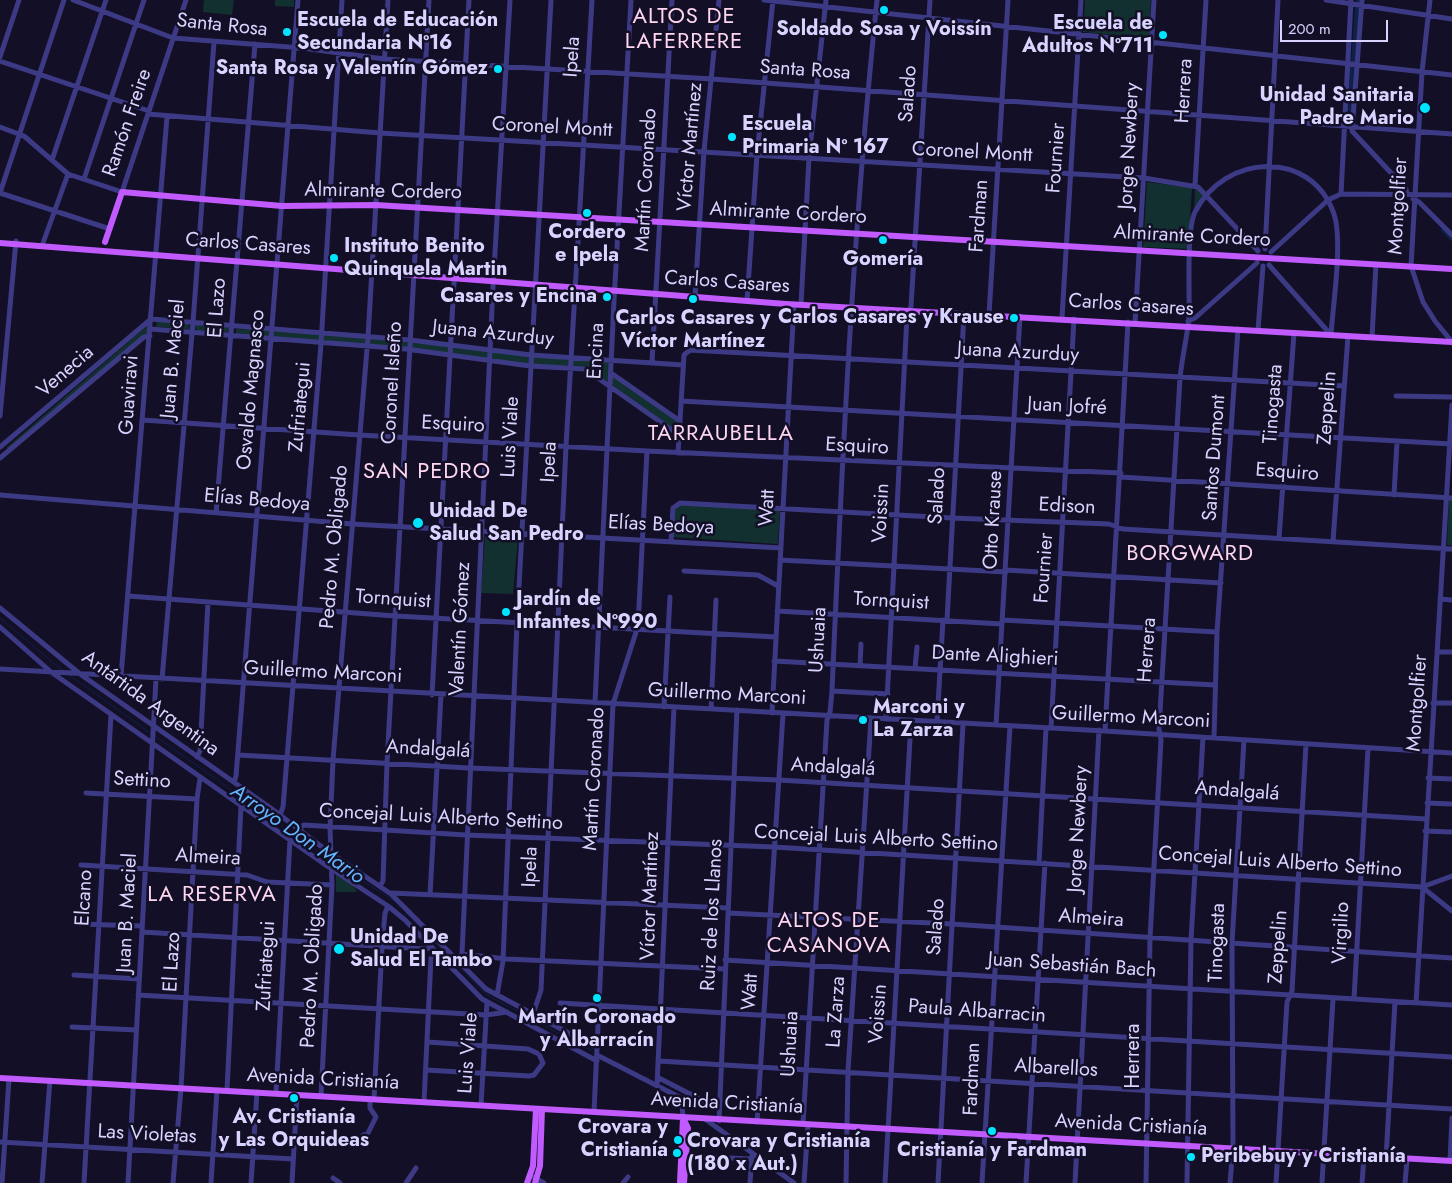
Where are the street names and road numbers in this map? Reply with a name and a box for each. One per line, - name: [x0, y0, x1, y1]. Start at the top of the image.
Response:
- street label: Santa Rosa: [175, 9, 269, 43]
- street label: Ipela: [560, 36, 586, 78]
- street label: Santa Rosa: [759, 56, 851, 86]
- street label: Herrera: [1171, 58, 1199, 124]
- street label: Salado: [895, 65, 923, 123]
- street label: Ramón Freire: [98, 66, 158, 180]
- street label: Víctor Martínez: [673, 82, 709, 212]
- street label: Jorge Newbery: [1115, 82, 1145, 210]
- street label: Martín Coronado: [631, 108, 663, 252]
- street label: Coronel Montt: [491, 113, 613, 143]
- street label: Fournier: [1043, 122, 1071, 194]
- street label: Coronel Montt: [911, 138, 1033, 168]
- street label: Montgolfier: [1384, 157, 1414, 255]
- street label: Almirante Cordero: [304, 179, 462, 205]
- street label: Fardman: [965, 179, 995, 253]
- street label: Almirante Cordero: [709, 198, 867, 230]
- street label: Almirante Cordero: [1113, 221, 1271, 253]
- street label: Carlos Casares: [184, 229, 312, 261]
- street label: Carlos Casares: [663, 267, 791, 299]
- street label: El Lazo: [204, 277, 232, 339]
- street label: Carlos Casares: [1067, 290, 1195, 322]
- street label: Juan B. Maciel: [157, 298, 191, 420]
- street label: Osvaldo Magnasco: [233, 309, 271, 471]
- street label: Juana Azurduy: [431, 316, 555, 352]
- street label: Coronel Isleño: [378, 321, 408, 445]
- street label: Encina: [584, 322, 610, 380]
- street label: Juana Azurduy: [956, 338, 1080, 368]
- street label: Venecia: [33, 341, 99, 403]
- street label: Guaviravi: [115, 354, 145, 436]
- street label: Zufriategui: [285, 361, 317, 453]
- street label: Tinogasta: [1259, 364, 1289, 444]
- street label: Zeppelin: [1313, 370, 1343, 446]
- street label: Juan Jofré: [1027, 393, 1107, 421]
- street label: Santos Dumont: [1199, 394, 1231, 522]
- street label: Luis Viale: [497, 396, 525, 478]
- street label: Esquiro: [421, 411, 485, 439]
- street label: Esquiro: [825, 433, 889, 461]
- street label: Ipela: [537, 441, 563, 483]
- street label: Esquiro: [1254, 459, 1320, 487]
- street label: Pedro M. Obligado: [316, 464, 354, 630]
- street label: Salado: [925, 467, 951, 525]
- street label: Otto Krause: [979, 470, 1009, 570]
- street label: Voissin: [868, 483, 896, 543]
- street label: Elías Bedoya: [203, 484, 311, 518]
- street label: Watt: [755, 489, 781, 527]
- street label: Edison: [1038, 494, 1096, 520]
- street label: Elías Bedoya: [607, 511, 715, 541]
- street label: Fournier: [1031, 532, 1059, 604]
- street label: Valentín Gómez: [446, 561, 476, 697]
- street label: Tornquist: [354, 585, 432, 615]
- street label: Tornquist: [853, 588, 929, 616]
- street label: Ushuaia: [805, 606, 833, 674]
- street label: Herrera: [1134, 617, 1162, 683]
- street label: Dante Alighieri: [931, 642, 1059, 672]
- street label: Antártida Argentina: [77, 646, 223, 762]
- street label: Montgolfier: [1403, 654, 1433, 752]
- street label: Guillermo Marconi: [243, 657, 403, 689]
- street label: Guillermo Marconi: [647, 679, 807, 711]
- street label: Guillermo Marconi: [1051, 702, 1211, 734]
- street label: Martín Coronado: [579, 707, 611, 851]
- street label: Andalgalá: [385, 736, 471, 764]
- street label: Andalgalá: [790, 754, 876, 782]
- street label: Jorge Newbery: [1064, 765, 1094, 893]
- street label: Settino: [113, 768, 171, 794]
- street label: Andalgalá: [1194, 777, 1280, 807]
- street label: Concejal Luis Alberto Settino: [318, 800, 564, 836]
- street label: Concejal Luis Alberto Settino: [753, 821, 999, 857]
- street label: Víctor Martínez: [637, 831, 665, 961]
- street label: Ruiz de los Llanos: [697, 838, 729, 992]
- street label: Concejal Luis Alberto Settino: [1157, 843, 1403, 883]
- street label: Almeira: [175, 844, 241, 872]
- street label: Ipela: [518, 846, 544, 888]
- street label: Juan B. Maciel: [113, 853, 143, 973]
- street label: Elcano: [72, 869, 98, 927]
- street label: Pedro M. Obligado: [297, 883, 329, 1049]
- street label: Salado: [923, 898, 951, 956]
- street label: Virgilio: [1328, 901, 1356, 965]
- street label: Tinogasta: [1205, 903, 1231, 983]
- street label: Almeira: [1058, 905, 1124, 933]
- street label: Zeppelin: [1264, 909, 1294, 985]
- street label: Zufriategui: [253, 920, 281, 1012]
- street label: El Lazo: [159, 931, 187, 993]
- street label: Juan Sebastián Bach: [987, 948, 1157, 984]
- street label: Watt: [738, 973, 764, 1011]
- street label: La Zarza: [823, 976, 851, 1048]
- street label: Voissin: [865, 983, 893, 1045]
- street label: Paula Albarracin: [907, 995, 1047, 1029]
- street label: Ushuaia: [777, 1010, 805, 1078]
- street label: Luis Viale: [454, 1012, 484, 1094]
- street label: Herrera: [1122, 1024, 1146, 1088]
- street label: Fardman: [960, 1042, 986, 1116]
- street label: Albarellos: [1013, 1055, 1099, 1083]
- street label: Avenida Cristianía: [246, 1064, 400, 1096]
- street label: Avenida Cristianía: [650, 1088, 804, 1120]
- street label: Avenida Cristianía: [1054, 1110, 1208, 1142]
- street label: Las Violetas: [97, 1120, 197, 1150]

